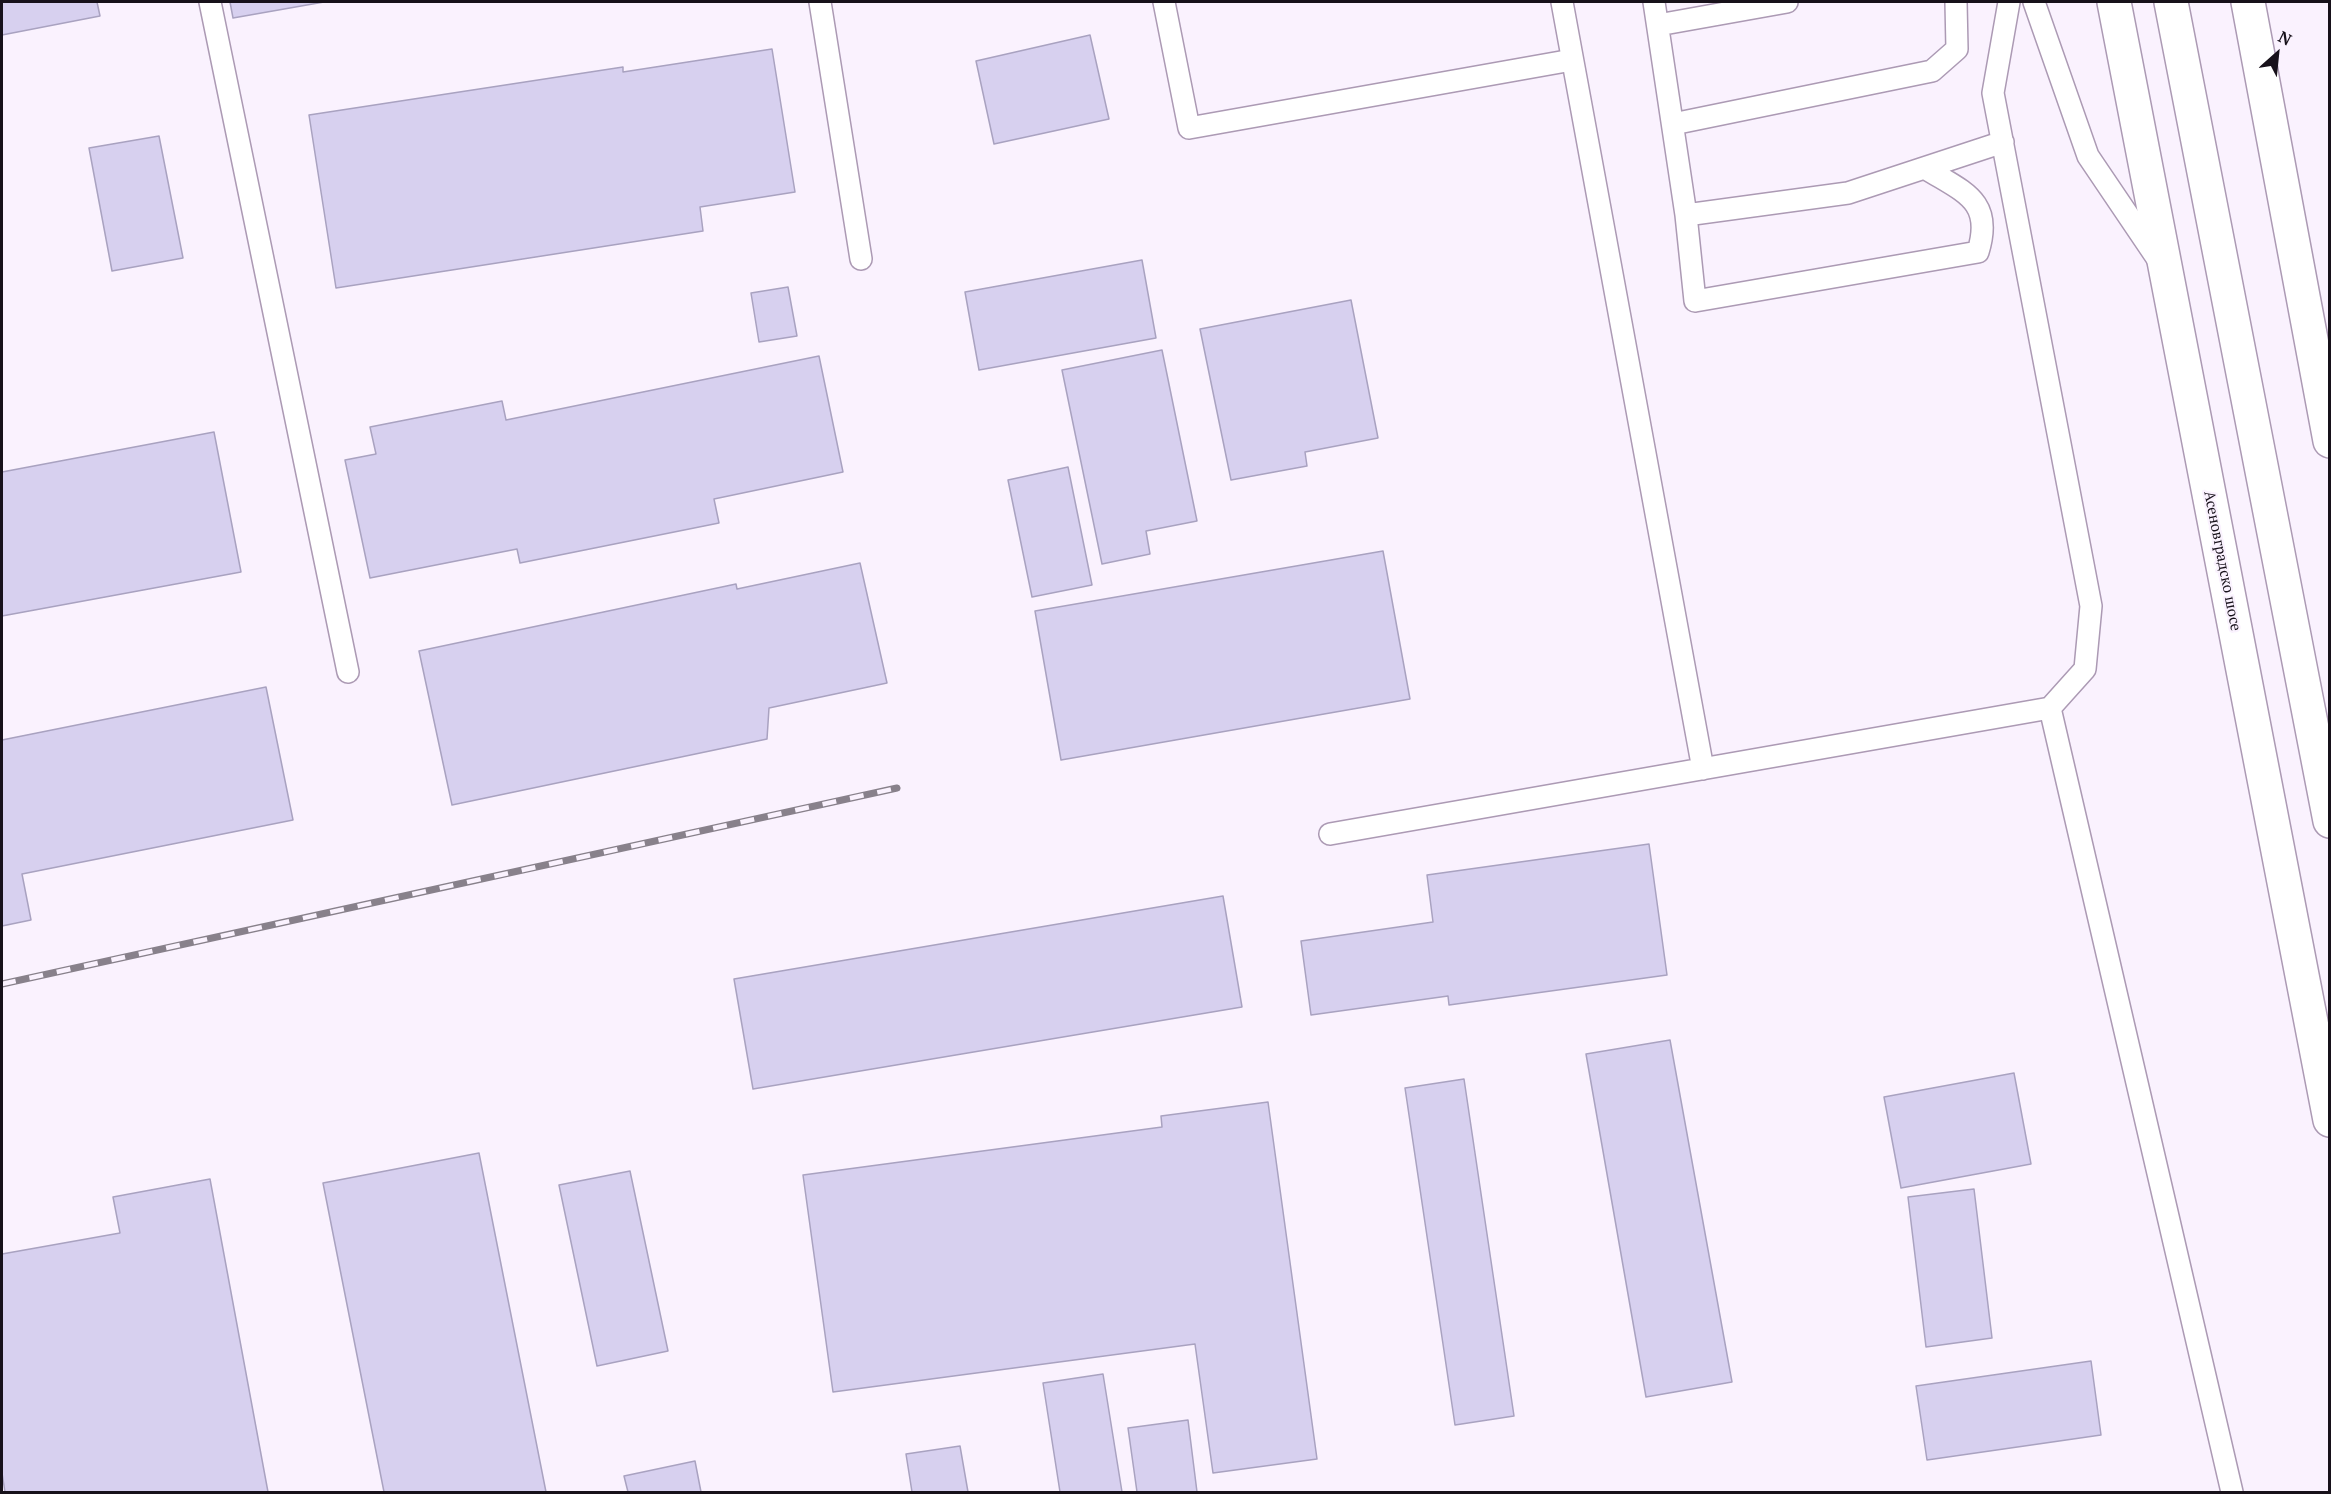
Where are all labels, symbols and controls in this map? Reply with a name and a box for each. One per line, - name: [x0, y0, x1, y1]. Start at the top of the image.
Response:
- north arrow: [2247, 24, 2307, 84]
- text: N: [2275, 25, 2296, 51]
- street label: Асеновградско шосе: [2200, 489, 2244, 633]

